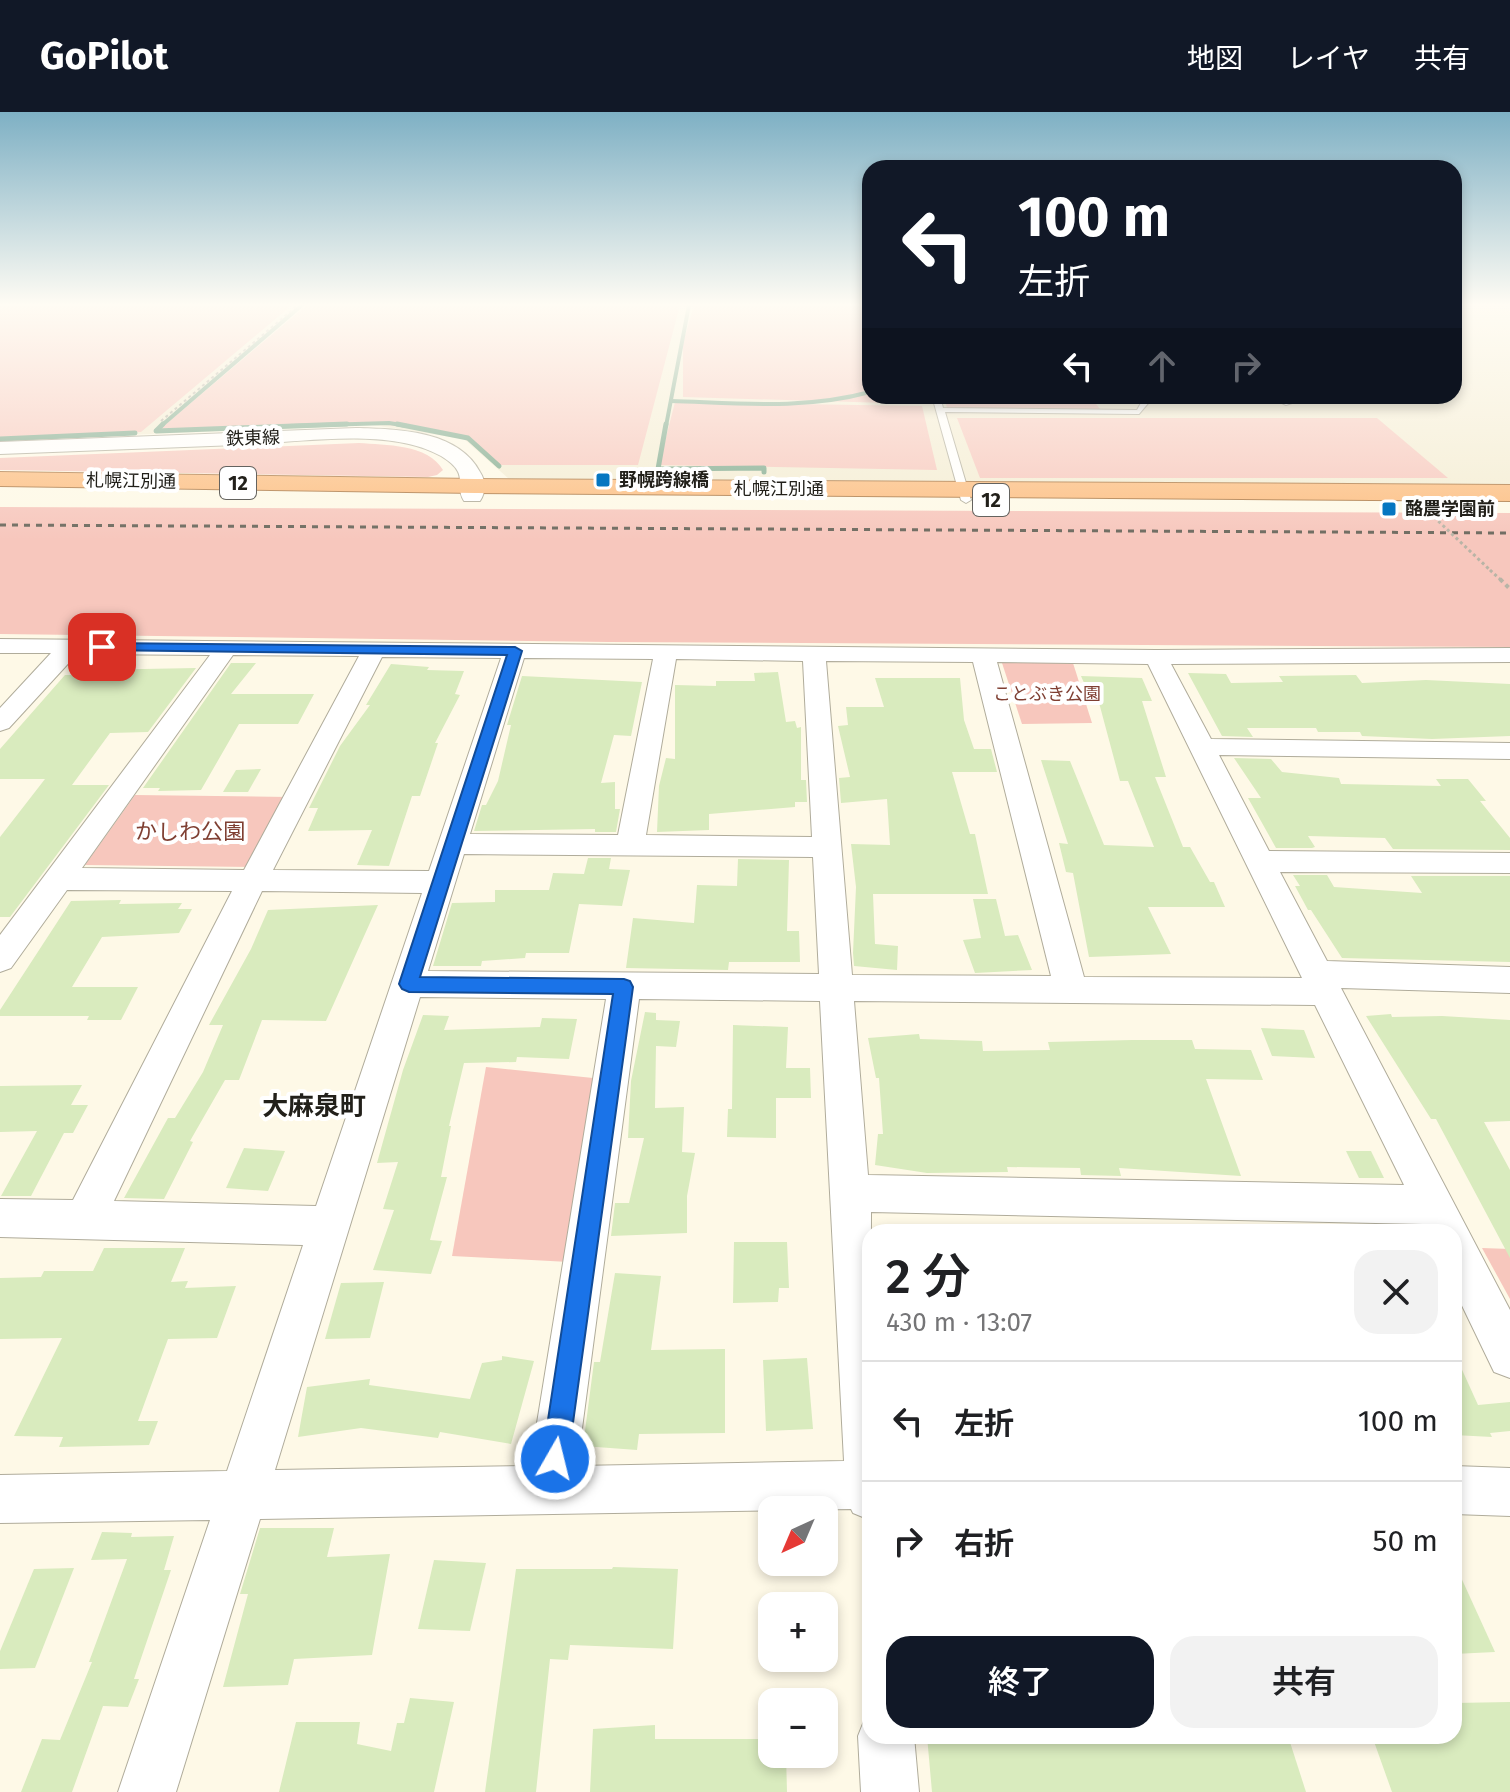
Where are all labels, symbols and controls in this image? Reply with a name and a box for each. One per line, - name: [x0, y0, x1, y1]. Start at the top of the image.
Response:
- text: GoPilot: [40, 33, 168, 79]
- text: 地図: [1187, 42, 1243, 75]
- text: レイヤ: [1287, 42, 1370, 75]
- text: 共有: [1414, 42, 1470, 75]
- text: 100 m: [1018, 184, 1170, 251]
- icon: left: [886, 192, 990, 296]
- text: 左折: [1018, 260, 1090, 304]
- icon: left: [1056, 344, 1100, 388]
- icon: ahead: [1140, 344, 1184, 388]
- icon: right: [1224, 344, 1268, 388]
- street label: 鉄東線: [226, 426, 280, 450]
- road number: 12: [220, 467, 256, 499]
- street label: 札幌江別通: [86, 469, 176, 493]
- place label: 野幌跨線橋: [619, 469, 709, 491]
- marker: 野幌跨線橋: [594, 471, 612, 489]
- street label: 札幌江別通: [734, 478, 824, 500]
- road number: 12: [973, 484, 1009, 516]
- place label: 酪農学園前: [1405, 498, 1495, 520]
- marker: 酪農学園前: [1380, 500, 1398, 518]
- pin: [68, 613, 136, 681]
- icon: arrive: [80, 625, 124, 669]
- park label: ことぶき公園: [993, 683, 1101, 705]
- park label: かしわ公園: [135, 818, 245, 845]
- district label: 大麻泉町: [262, 1091, 366, 1122]
- text: 2 分: [886, 1248, 970, 1306]
- button: close: [1354, 1250, 1438, 1334]
- text: 430 m · 13:07: [886, 1307, 1032, 1338]
- icon: left: [886, 1399, 930, 1443]
- text: 100 m: [1358, 1403, 1438, 1439]
- text: 左折: [954, 1406, 1014, 1442]
- position arrow: [513, 1417, 597, 1501]
- north arrow: [758, 1496, 838, 1576]
- map controls: [758, 1496, 838, 1768]
- icon: right: [886, 1519, 930, 1563]
- text: 50 m: [1373, 1523, 1438, 1559]
- text: 右折: [954, 1526, 1014, 1562]
- button: +: [758, 1592, 838, 1672]
- button: 終了: [886, 1636, 1154, 1728]
- button: 共有: [1170, 1636, 1438, 1728]
- button: −: [758, 1688, 838, 1768]

